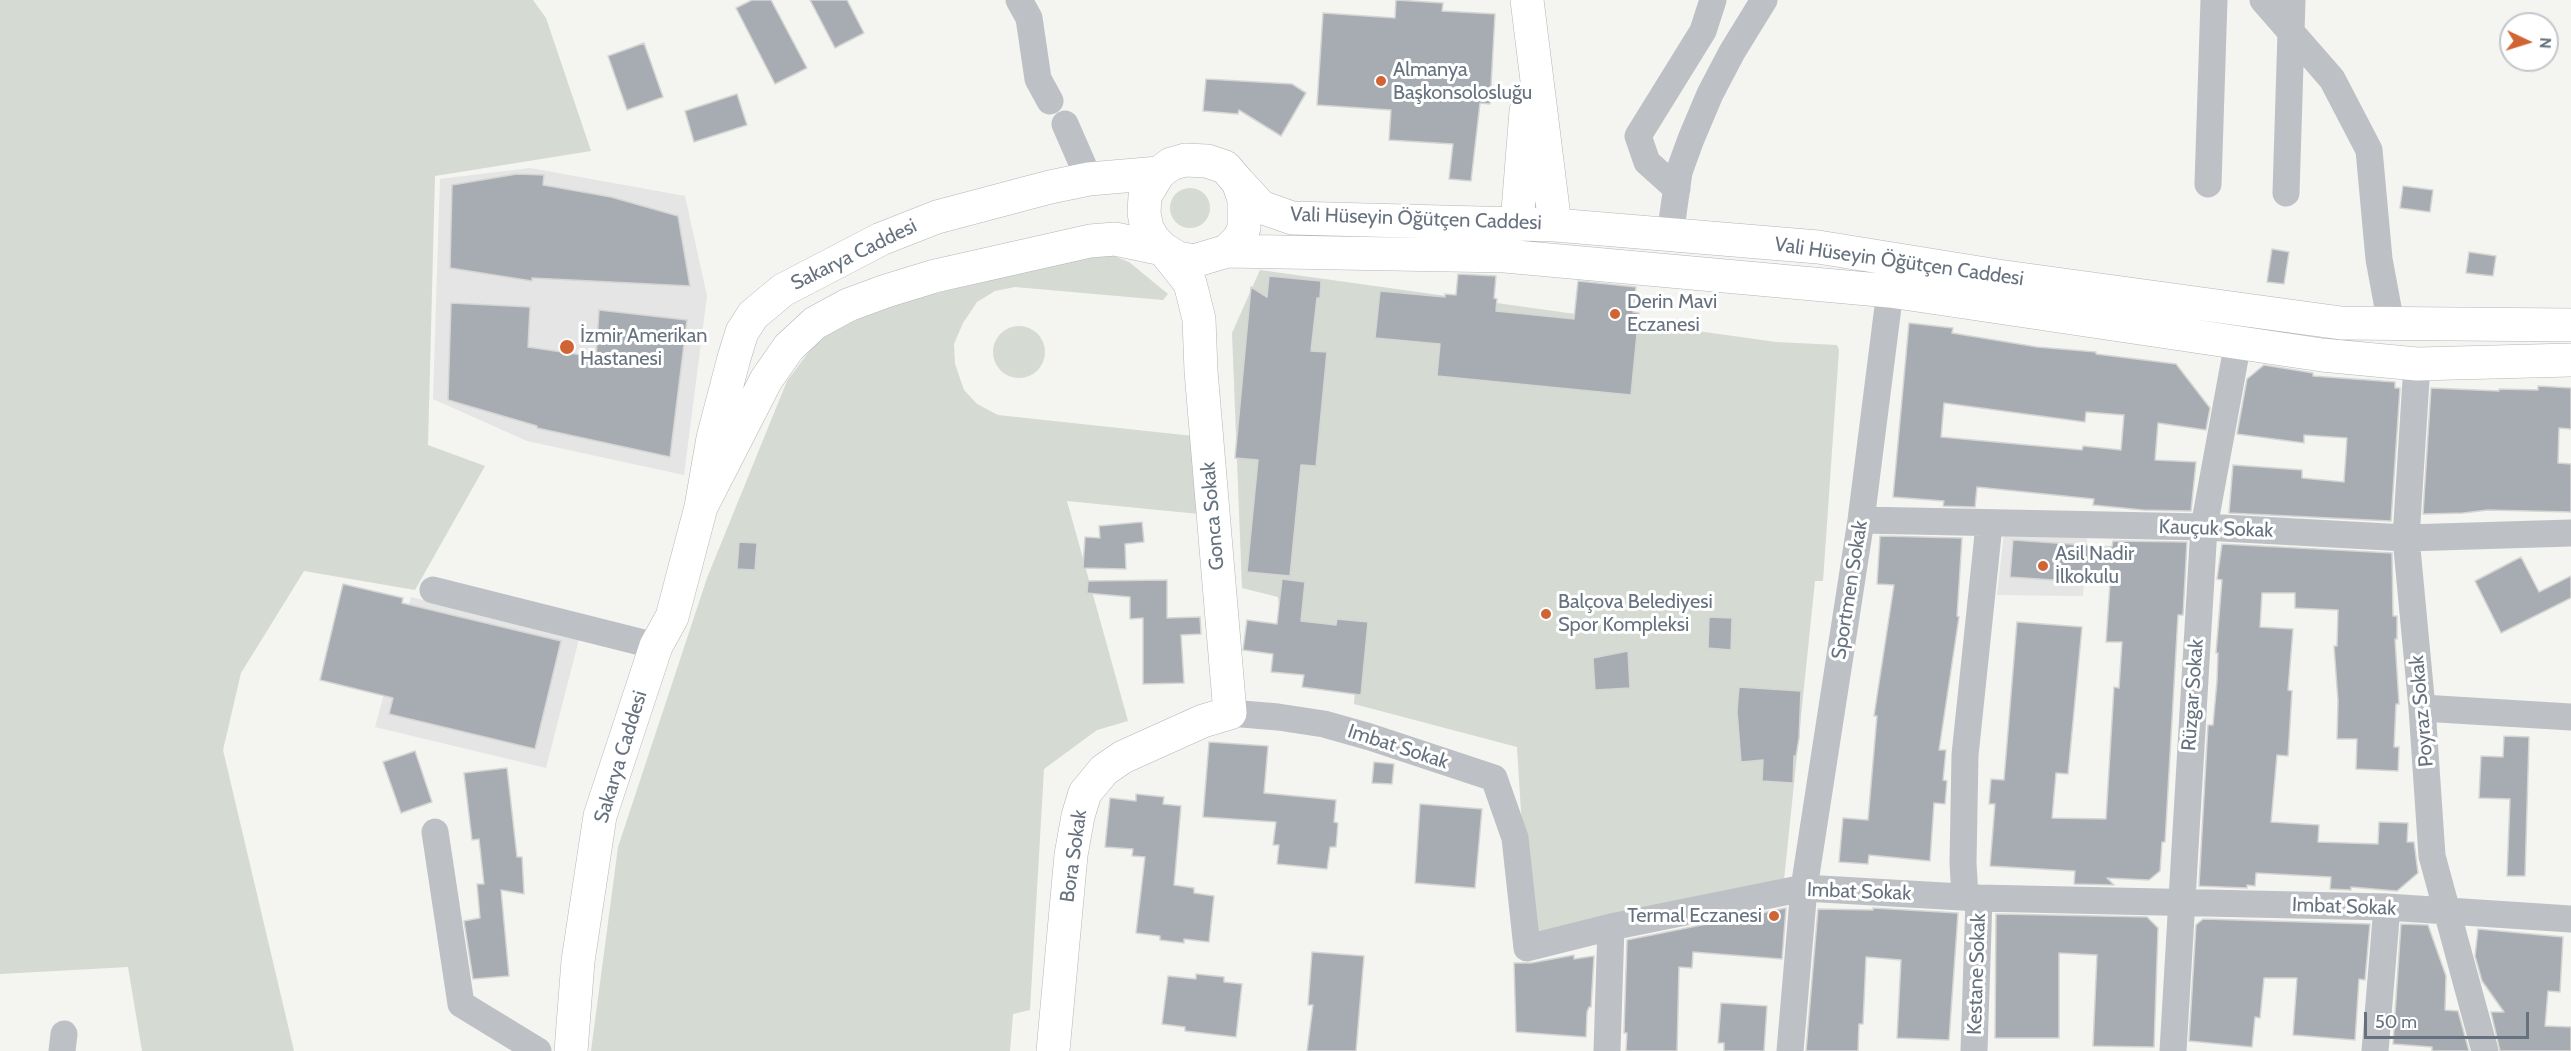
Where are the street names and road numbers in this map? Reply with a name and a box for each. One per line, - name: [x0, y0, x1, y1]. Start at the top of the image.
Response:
- street label: Vali Hüseyin Öğütçen Caddesi: [1290, 203, 1542, 235]
- street label: Sakarya Caddesi: [787, 214, 921, 296]
- street label: Vali Hüseyin Öğütçen Caddesi: [1773, 233, 2025, 291]
- street label: Gonca Sokak: [1196, 461, 1230, 571]
- street label: Kauçuk Sokak: [2158, 515, 2274, 543]
- street label: Sportmen Sokak: [1827, 519, 1873, 661]
- street label: Rüzgar Sokak: [2177, 638, 2209, 752]
- street label: Poyraz Sokak: [2405, 654, 2439, 768]
- street label: Sakarya Caddesi: [589, 688, 653, 826]
- street label: Imbat Sokak: [1345, 719, 1451, 775]
- street label: Bora Sokak: [1056, 808, 1092, 904]
- street label: Imbat Sokak: [1806, 878, 1912, 906]
- street label: Imbat Sokak: [2291, 893, 2397, 921]
- street label: Kestane Sokak: [1963, 913, 1991, 1035]

